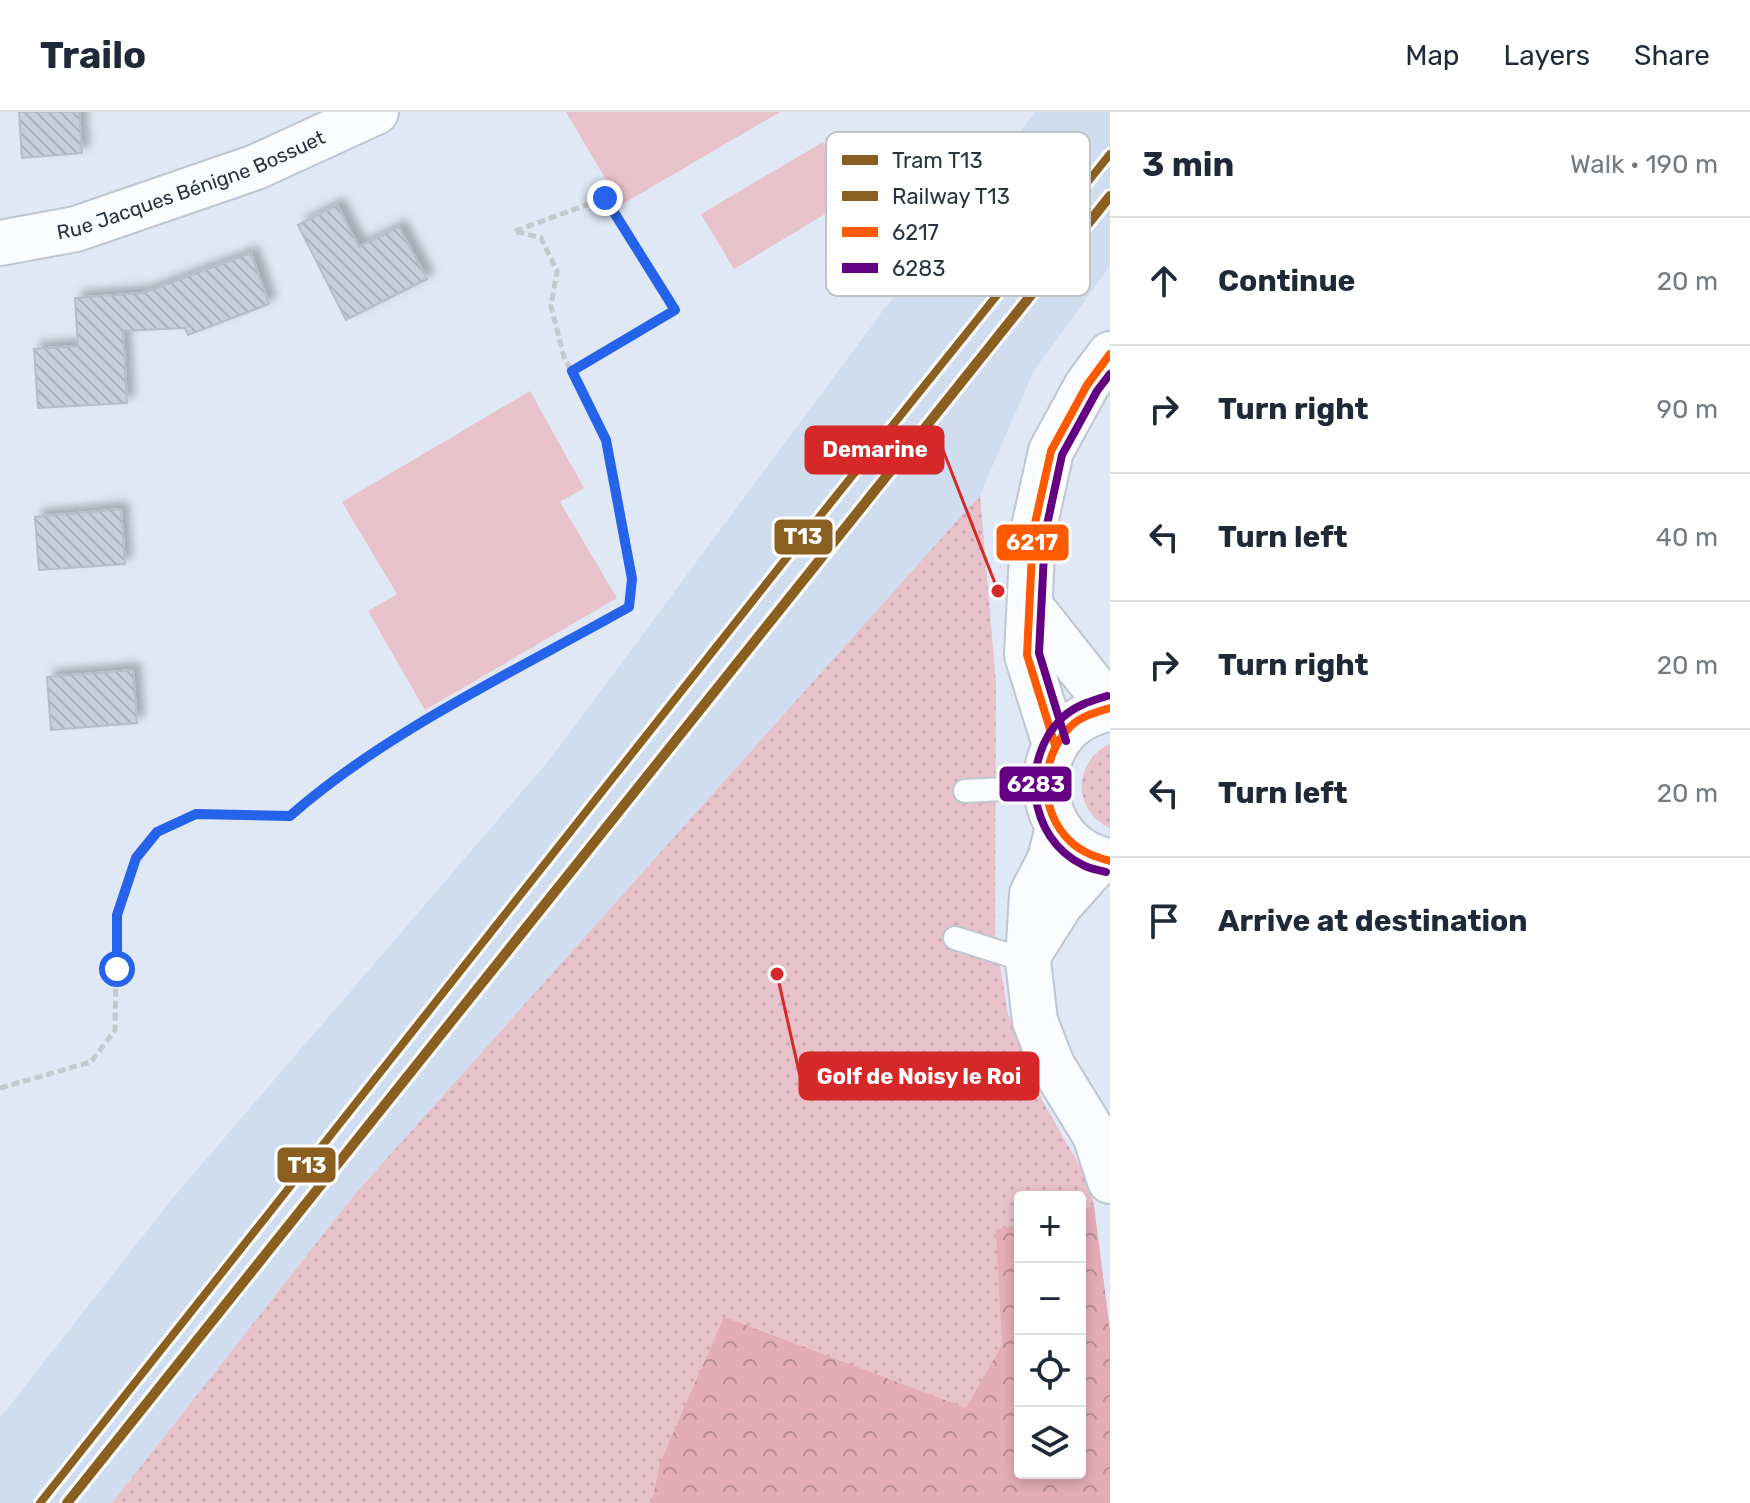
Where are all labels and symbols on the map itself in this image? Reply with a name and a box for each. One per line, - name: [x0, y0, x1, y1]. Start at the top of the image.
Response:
- street label: Rue Jacques Bénigne Bossuet: [55, 125, 329, 244]
- legend: [826, 132, 1090, 296]
- text: Tram T13: [892, 147, 983, 174]
- route end: [587, 180, 623, 216]
- text: Railway T13: [892, 183, 1010, 210]
- text: 6217: [892, 219, 939, 246]
- text: 6283: [892, 255, 945, 282]
- callout: Demarine: [806, 427, 943, 473]
- text: Demarine: [822, 436, 928, 463]
- line badge: T13: [773, 518, 834, 556]
- text: T13: [783, 523, 823, 550]
- line badge: 6217: [995, 523, 1070, 562]
- text: 6217: [1006, 529, 1058, 556]
- line badge: 6283: [998, 765, 1073, 803]
- text: 6283: [1007, 771, 1065, 798]
- route start: [99, 951, 135, 987]
- callout: Golf de Noisy le Roi: [800, 1053, 1038, 1099]
- text: Golf de Noisy le Roi: [817, 1063, 1021, 1090]
- line badge: T13: [276, 1146, 337, 1184]
- text: T13: [287, 1152, 327, 1179]

